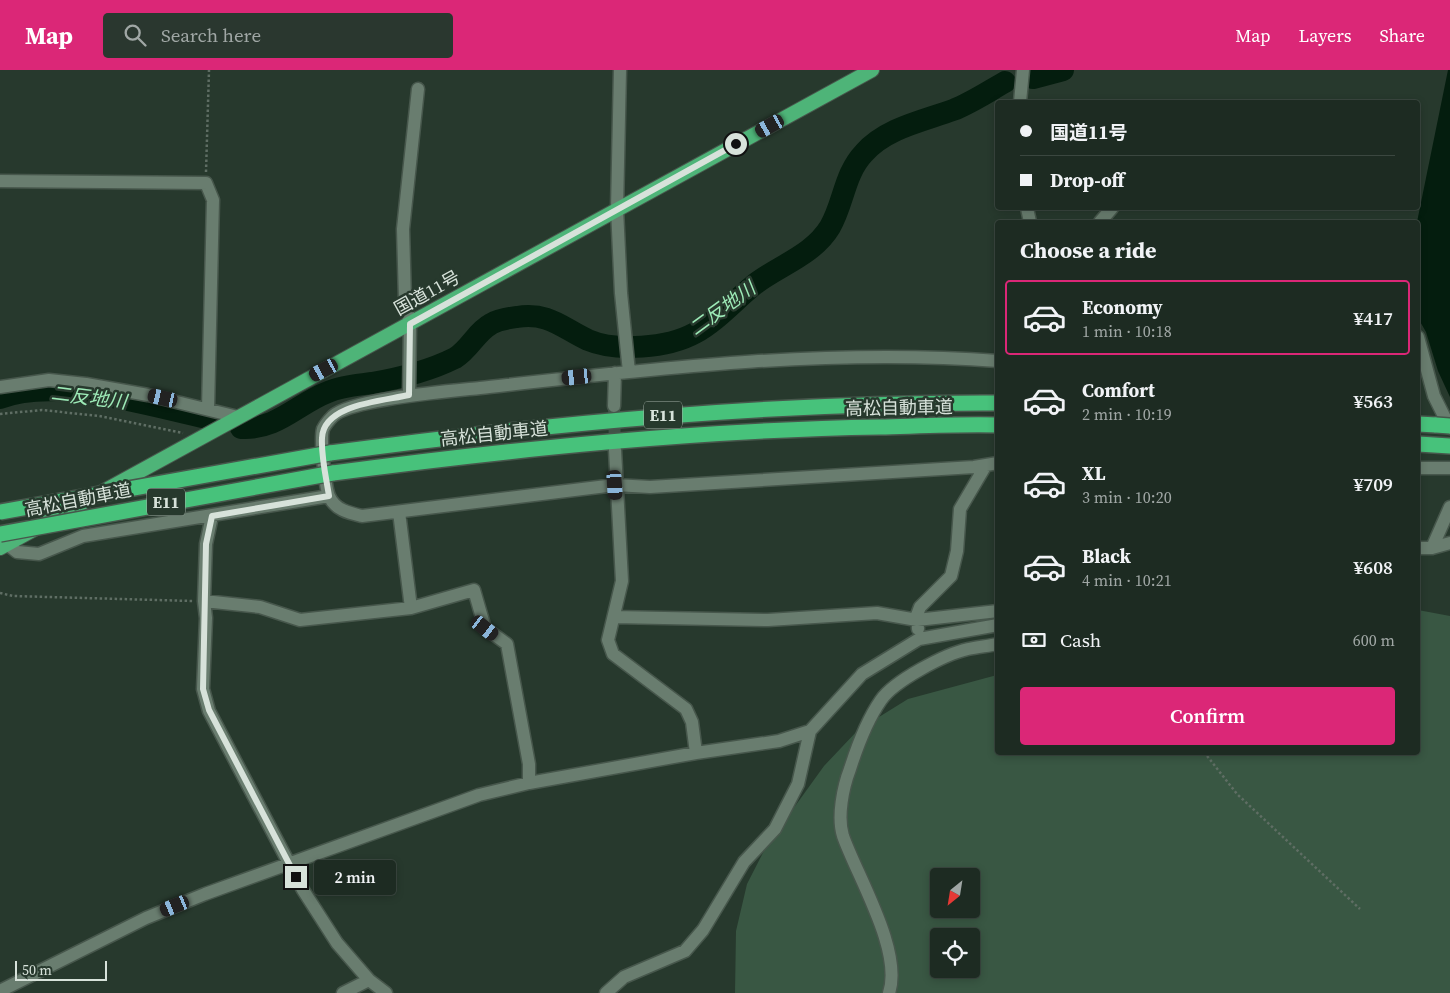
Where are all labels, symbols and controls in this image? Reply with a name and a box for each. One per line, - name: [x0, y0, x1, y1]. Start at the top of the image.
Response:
- search box: [103, 13, 453, 58]
- text: Map: [25, 19, 73, 52]
- icon: search: [121, 21, 149, 49]
- text: Search here: [161, 22, 261, 48]
- text: Map: [1235, 23, 1270, 48]
- text: Layers: [1298, 23, 1351, 48]
- text: Share: [1379, 23, 1425, 48]
- car: [753, 112, 786, 140]
- text: 国道11号: [1050, 119, 1128, 145]
- route start: [725, 133, 747, 155]
- text: Drop-off: [1050, 167, 1124, 193]
- text: Choose a ride: [1020, 235, 1157, 265]
- street label: 国道11号: [389, 264, 464, 321]
- water label: 二反地川: [684, 274, 762, 341]
- text: Economy: [1082, 294, 1163, 320]
- icon: car: [1022, 295, 1067, 340]
- text: ¥417: [1353, 305, 1393, 331]
- text: 1 min · 10:18: [1082, 320, 1172, 342]
- car: [307, 356, 340, 384]
- car: [561, 368, 592, 386]
- text: Comfort: [1082, 377, 1155, 403]
- icon: car: [1022, 378, 1067, 423]
- water label: 二反地川: [50, 379, 130, 415]
- car: [146, 387, 179, 409]
- text: ¥563: [1353, 388, 1393, 414]
- street label: 高松自動車道: [845, 394, 953, 421]
- road number: E11: [644, 402, 682, 428]
- text: 2 min · 10:19: [1082, 403, 1172, 425]
- street label: 高松自動車道: [439, 415, 549, 452]
- text: XL: [1082, 460, 1105, 486]
- icon: car: [1022, 461, 1067, 506]
- car: [606, 470, 623, 500]
- text: ¥709: [1353, 471, 1393, 497]
- street label: 高松自動車道: [23, 477, 133, 522]
- text: 3 min · 10:20: [1082, 486, 1172, 508]
- road number: E11: [147, 488, 185, 516]
- text: Black: [1082, 543, 1131, 569]
- icon: car: [1022, 544, 1067, 589]
- text: ¥608: [1353, 554, 1393, 580]
- text: 4 min · 10:21: [1082, 569, 1172, 591]
- car: [468, 613, 501, 643]
- icon: cash: [1020, 626, 1048, 654]
- text: Cash: [1060, 627, 1101, 653]
- text: 600 m: [1353, 629, 1395, 651]
- button: Confirm: [1020, 687, 1395, 745]
- callout: 2 min: [314, 860, 396, 894]
- route end: [285, 866, 307, 888]
- text: 2 min: [334, 866, 376, 888]
- north arrow: [930, 868, 980, 918]
- map controls: [930, 868, 980, 978]
- car: [158, 893, 191, 919]
- button: locate: [930, 928, 980, 978]
- scale bar: [15, 958, 108, 981]
- text: 50 m: [22, 960, 52, 980]

